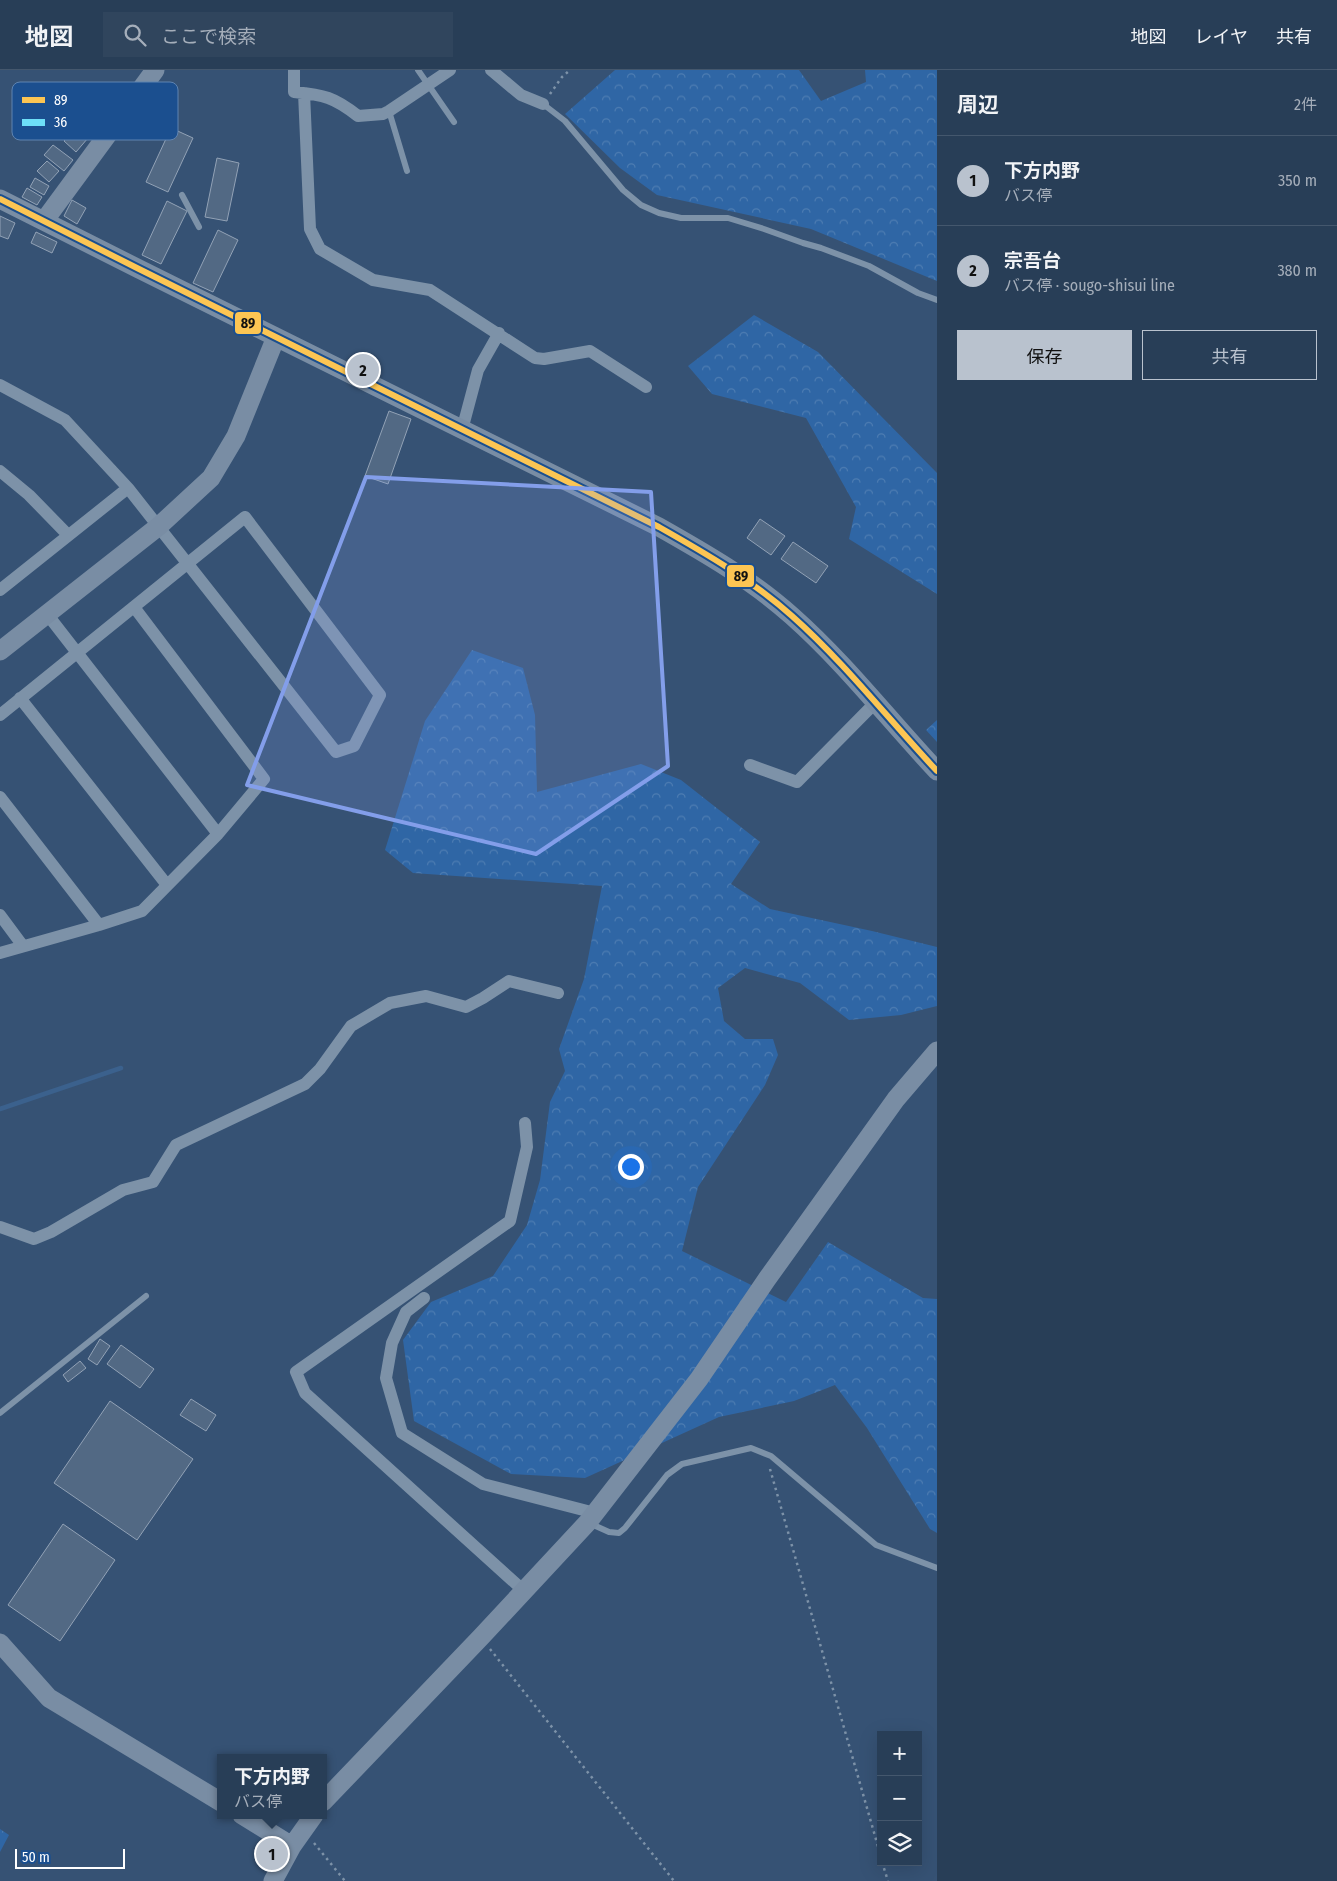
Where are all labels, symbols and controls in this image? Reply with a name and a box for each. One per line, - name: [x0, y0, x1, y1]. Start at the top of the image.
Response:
- search box: [103, 12, 453, 57]
- icon: search: [121, 21, 149, 49]
- text: 地図: [25, 23, 73, 51]
- text: ここで検索: [161, 25, 256, 48]
- text: 地図: [1131, 26, 1167, 48]
- text: レイヤ: [1195, 26, 1248, 48]
- text: 共有: [1276, 26, 1312, 48]
- legend: [12, 82, 178, 140]
- text: 89: [54, 92, 68, 109]
- text: 周辺: [957, 92, 999, 118]
- text: 2件: [1294, 95, 1317, 114]
- text: 36: [54, 114, 67, 131]
- text: 下方内野: [1004, 159, 1080, 182]
- text: 1: [970, 171, 976, 190]
- text: 350 m: [1278, 171, 1317, 190]
- text: バス停: [1004, 186, 1052, 205]
- text: 宗吾台: [1004, 249, 1061, 272]
- text: 2: [969, 261, 977, 280]
- text: 380 m: [1277, 261, 1317, 280]
- text: バス停 · sougo-shisui line: [1004, 276, 1175, 295]
- line badge: 89: [234, 311, 262, 335]
- text: 89: [241, 315, 255, 332]
- button: 保存: [957, 330, 1132, 380]
- button: 共有: [1142, 330, 1317, 380]
- pin: 2: [347, 351, 379, 389]
- line badge: 89: [726, 564, 755, 588]
- text: 89: [734, 568, 748, 585]
- your location: [618, 1154, 644, 1180]
- map controls: [877, 1731, 922, 1866]
- button: +: [877, 1731, 922, 1776]
- popup: [217, 1754, 327, 1819]
- text: 下方内野: [234, 1765, 310, 1788]
- button: −: [877, 1776, 922, 1821]
- text: バス停: [234, 1792, 282, 1811]
- button: layers: [877, 1821, 922, 1866]
- pin: 1: [256, 1835, 288, 1873]
- scale bar: [15, 1846, 125, 1869]
- text: 50 m: [22, 1849, 50, 1866]

